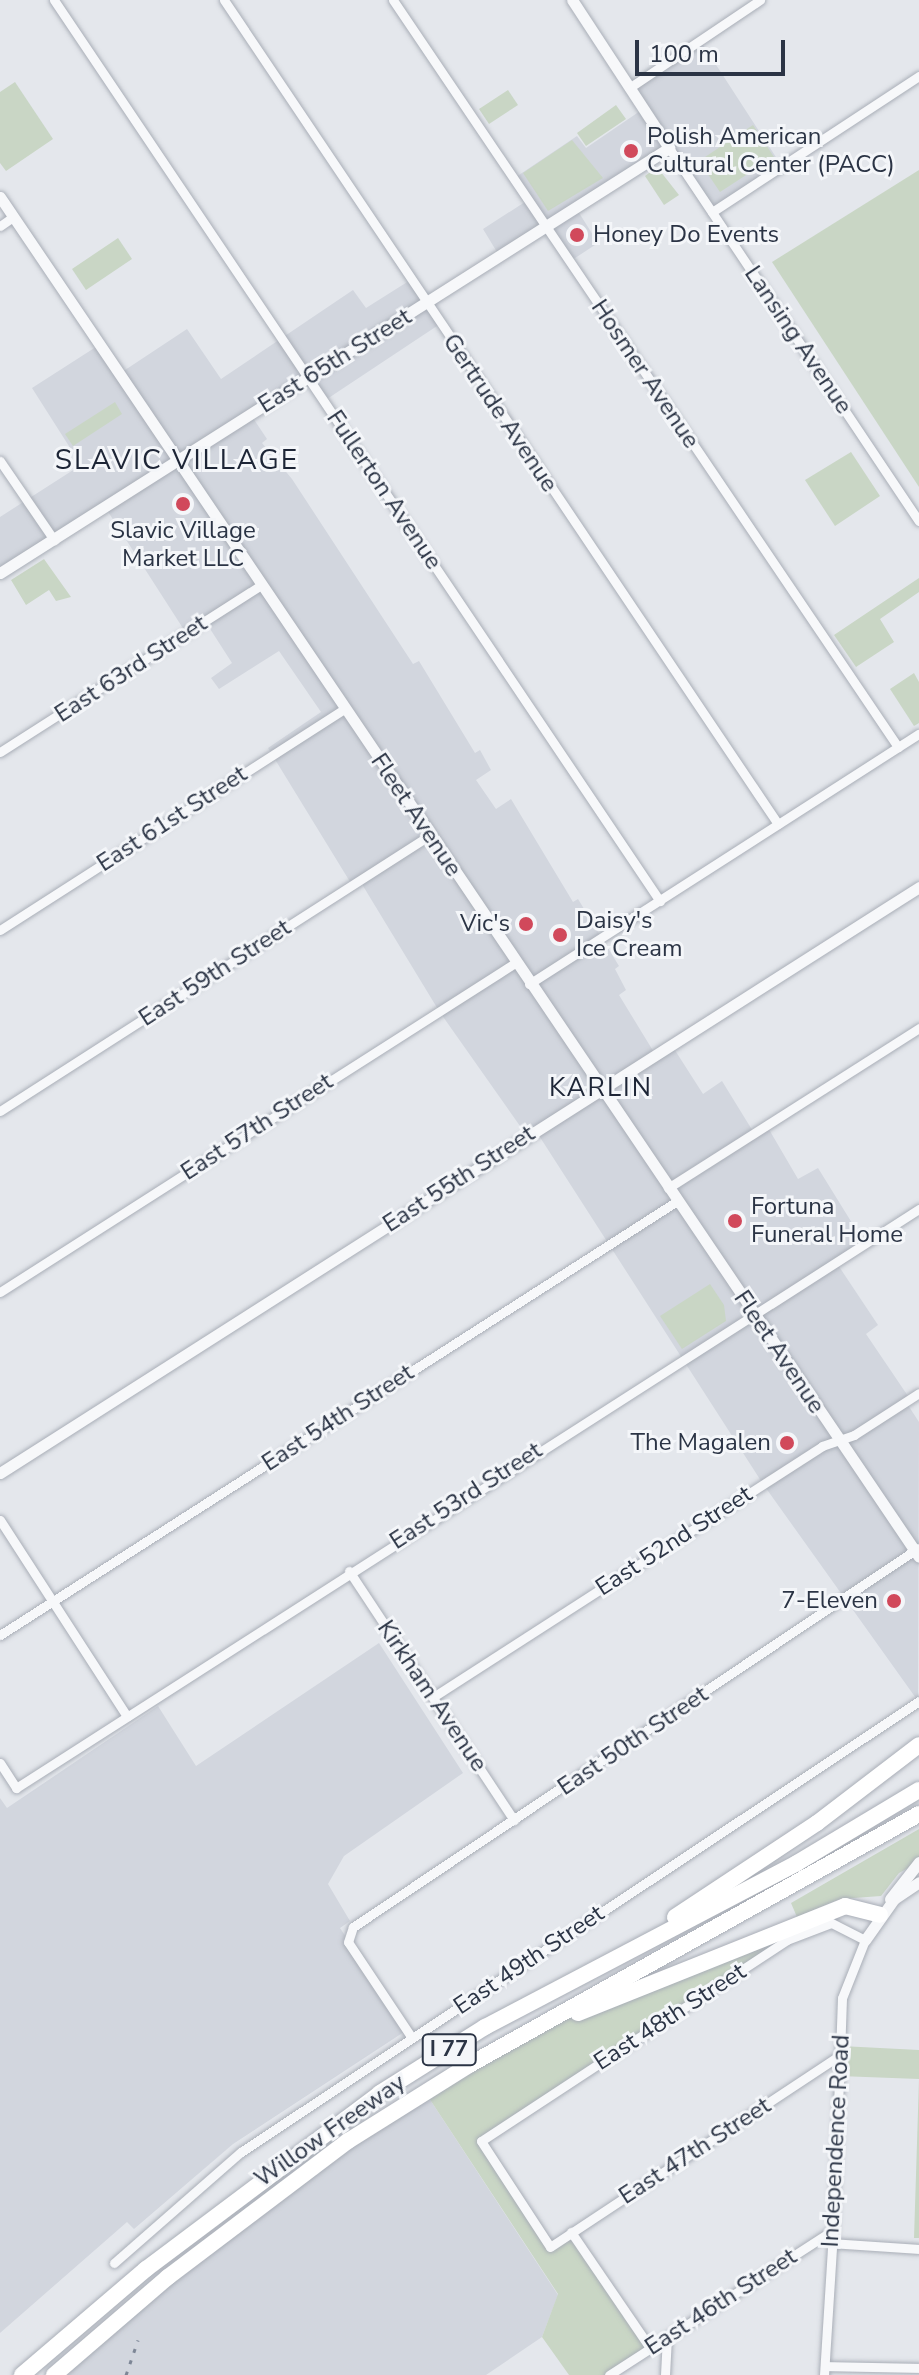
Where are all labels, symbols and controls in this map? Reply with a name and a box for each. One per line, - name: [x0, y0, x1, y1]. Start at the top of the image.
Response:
- scale bar: [639, 24, 789, 74]
- text: 100 m: [649, 38, 719, 70]
- place label: Polish American Cultural Center (PACC): [647, 123, 895, 179]
- marker: Polish American Cultural Center (PACC): [622, 142, 640, 160]
- place label: Honey Do Events: [593, 221, 779, 249]
- marker: Honey Do Events: [568, 226, 586, 244]
- street label: Lansing Avenue: [738, 261, 858, 419]
- street label: Hosmer Avenue: [585, 294, 705, 454]
- street label: East 65th Street: [253, 302, 417, 420]
- street label: Gertrude Avenue: [436, 328, 564, 498]
- street label: Fullerton Avenue: [320, 405, 448, 575]
- district label: SLAVIC VILLAGE: [55, 443, 299, 477]
- marker: Slavic Village Market LLC: [174, 495, 192, 513]
- place label: Slavic Village Market LLC: [110, 517, 256, 573]
- street label: East 63rd Street: [50, 609, 212, 729]
- street label: Fleet Avenue: [364, 748, 468, 882]
- street label: East 61st Street: [92, 760, 252, 878]
- place label: Daisy's Ice Cream: [576, 907, 683, 963]
- place label: Vic's: [460, 910, 510, 938]
- street label: East 59th Street: [134, 913, 296, 1033]
- marker: Vic's: [517, 915, 535, 933]
- marker: Daisy's Ice Cream: [551, 926, 569, 944]
- street label: East 57th Street: [176, 1067, 338, 1187]
- district label: KARLIN: [549, 1072, 653, 1104]
- street label: East 55th Street: [378, 1119, 540, 1239]
- place label: Fortuna Funeral Home: [751, 1193, 903, 1249]
- marker: Fortuna Funeral Home: [726, 1212, 744, 1230]
- street label: Fleet Avenue: [727, 1285, 831, 1419]
- street label: East 54th Street: [257, 1358, 419, 1478]
- place label: The Magalen: [631, 1429, 771, 1457]
- marker: The Magalen: [778, 1434, 796, 1452]
- street label: East 53rd Street: [385, 1436, 547, 1556]
- street label: East 52nd Street: [590, 1480, 758, 1602]
- place label: 7-Eleven: [781, 1587, 878, 1615]
- marker: 7-Eleven: [885, 1592, 903, 1610]
- street label: Kirkham Avenue: [371, 1615, 493, 1777]
- street label: East 50th Street: [552, 1680, 714, 1802]
- street label: East 49th Street: [448, 1899, 610, 2021]
- street label: East 48th Street: [589, 1957, 751, 2077]
- road number: I 77: [421, 2032, 477, 2068]
- street label: Independence Road: [816, 2034, 856, 2248]
- street label: Willow Freeway: [249, 2068, 411, 2194]
- street label: East 47th Street: [614, 2091, 776, 2211]
- street label: East 46th Street: [640, 2242, 802, 2362]

